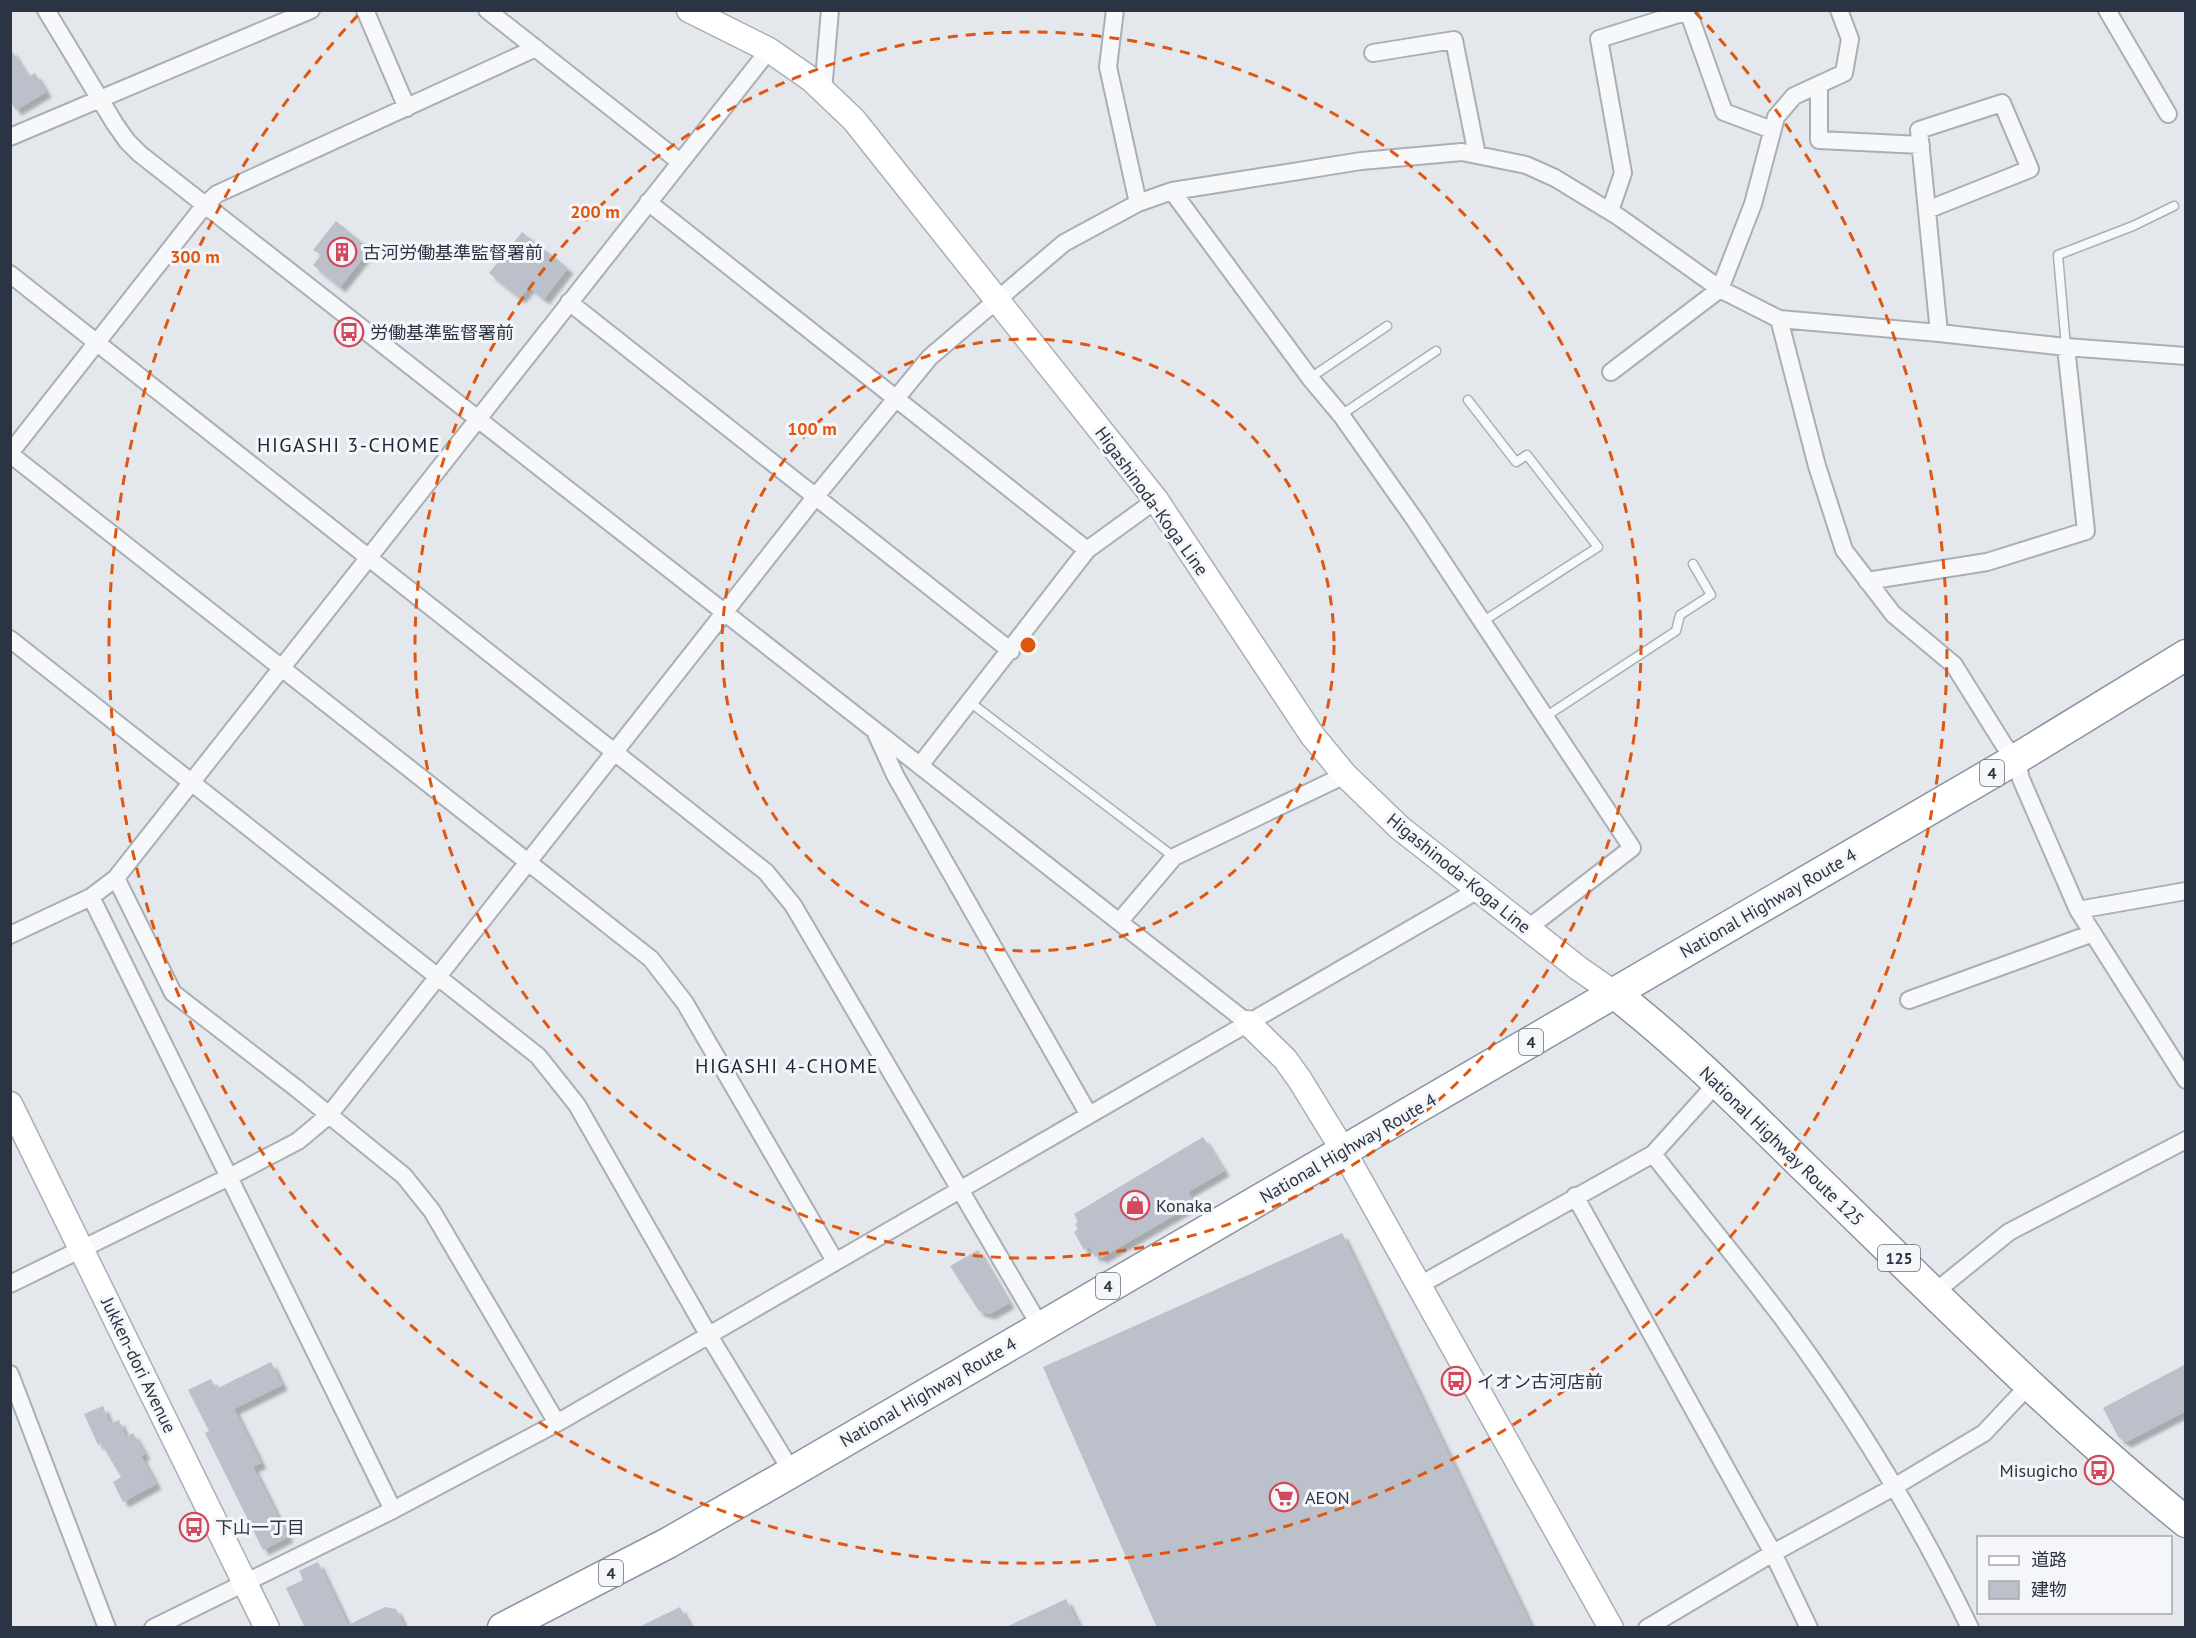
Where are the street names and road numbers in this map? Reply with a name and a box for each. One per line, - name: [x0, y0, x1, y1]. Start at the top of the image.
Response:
- street label: Higashinoda-Koga Line: [1090, 422, 1214, 580]
- road number: 4: [1980, 760, 2004, 786]
- street label: Higashinoda-Koga Line: [1382, 808, 1536, 938]
- street label: National Highway Route 4: [1675, 843, 1861, 963]
- road number: 4: [1519, 1029, 1543, 1055]
- street label: National Highway Route 125: [1695, 1061, 1869, 1231]
- street label: National Highway Route 4: [1255, 1088, 1441, 1208]
- road number: 125: [1878, 1245, 1920, 1271]
- road number: 4: [1096, 1273, 1120, 1299]
- street label: Jukken-dori Avenue: [96, 1292, 182, 1437]
- street label: National Highway Route 4: [835, 1332, 1021, 1452]
- road number: 4: [599, 1560, 623, 1586]

